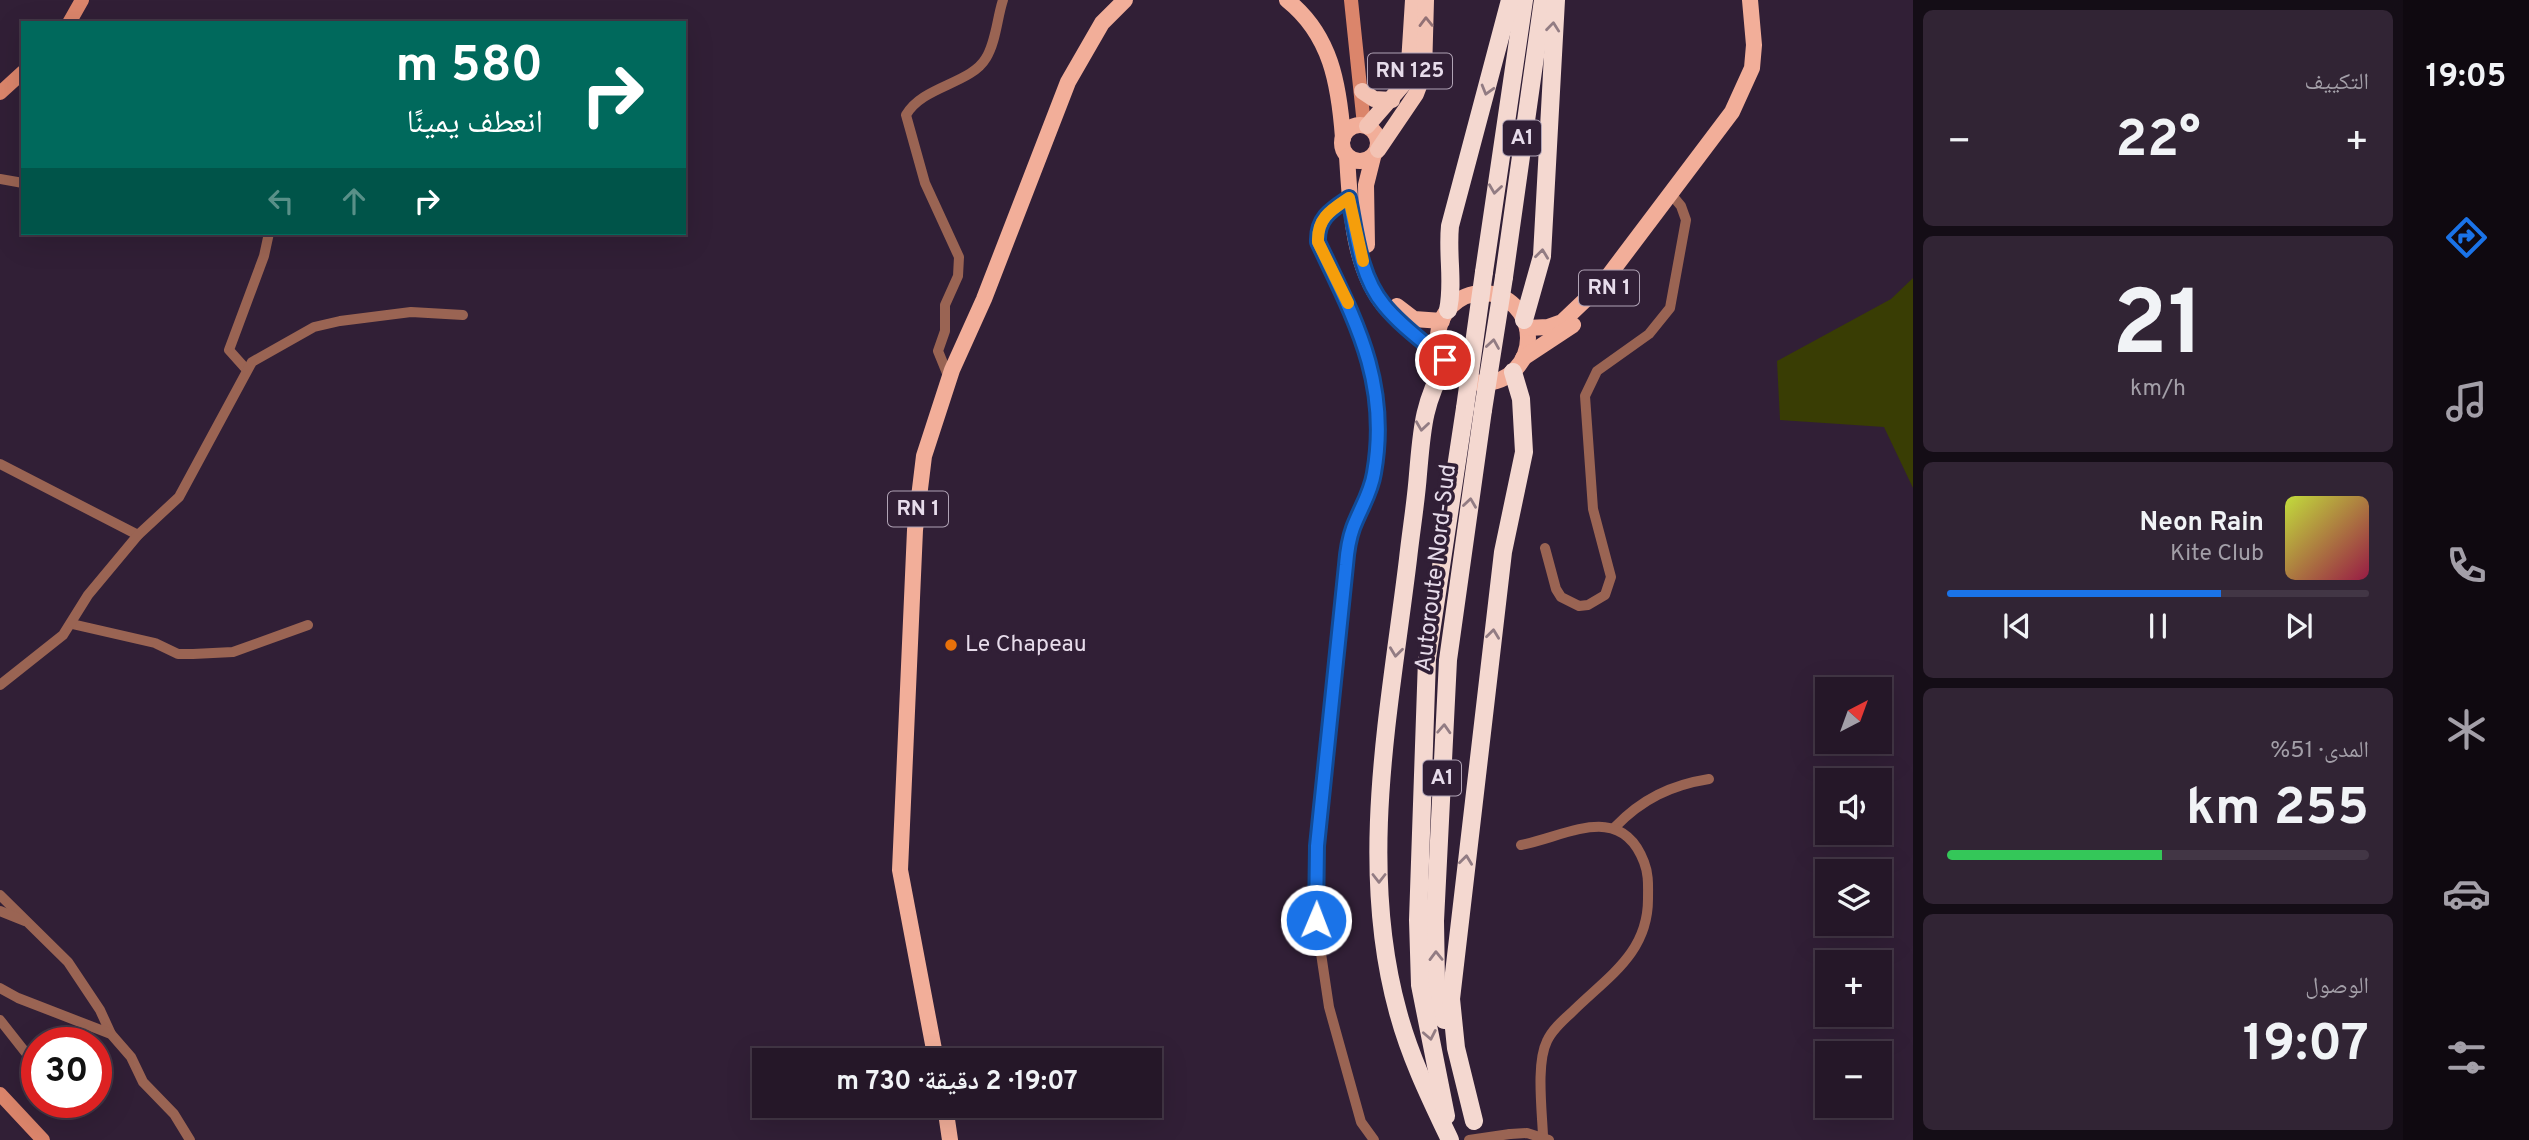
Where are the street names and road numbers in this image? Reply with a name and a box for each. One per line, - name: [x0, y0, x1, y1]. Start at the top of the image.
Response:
- road number: RN 125: [1368, 54, 1452, 88]
- road number: A1: [1503, 120, 1541, 156]
- road number: RN 1: [1579, 270, 1639, 306]
- street label: Autoroute Nord-Sud: [1410, 463, 1464, 673]
- road number: RN 1: [888, 491, 948, 526]
- road number: A1: [1423, 760, 1461, 796]

